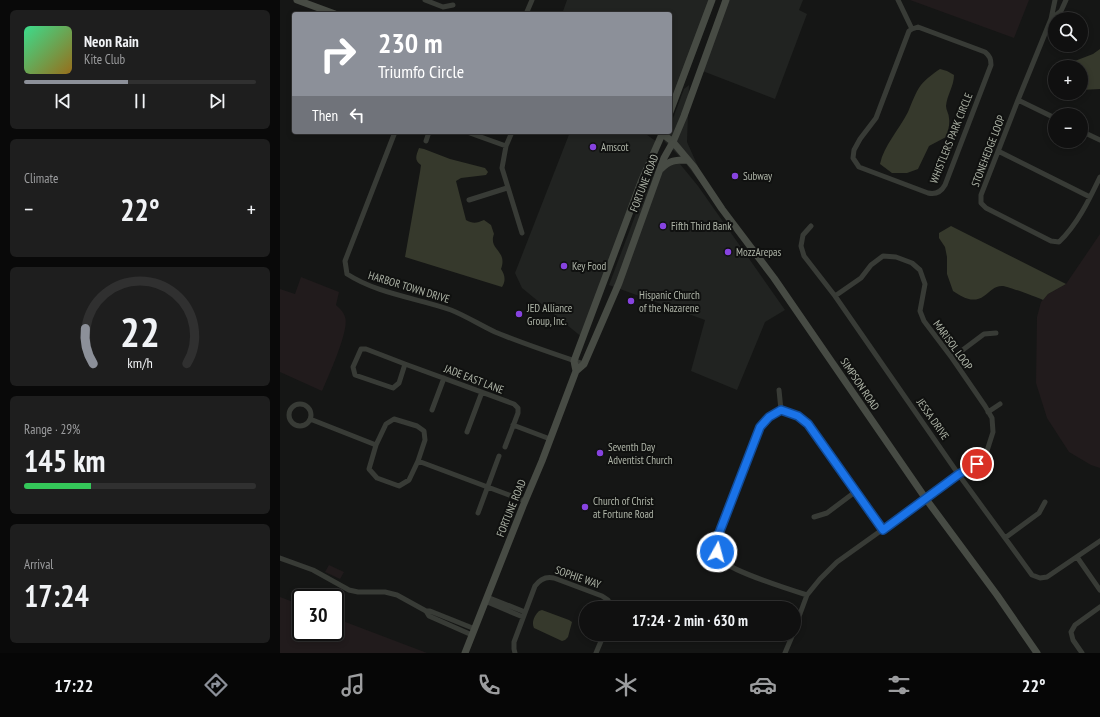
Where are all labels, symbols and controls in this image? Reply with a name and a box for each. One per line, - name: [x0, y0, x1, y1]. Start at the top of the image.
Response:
- map controls: [1048, 12, 1088, 148]
- button: search: [1048, 12, 1088, 52]
- text: 230 m: [378, 24, 442, 61]
- icon: right: [312, 28, 364, 80]
- text: Neon Rain: [84, 32, 139, 51]
- text: Kite Club: [84, 51, 125, 68]
- text: Triumfo Circle: [378, 60, 464, 83]
- button: +: [1048, 60, 1088, 100]
- icon: previous: [52, 90, 74, 112]
- icon: pause: [129, 90, 151, 112]
- icon: next: [206, 90, 228, 112]
- street label: WHISTLERS PARK CIRCLE: [926, 90, 976, 185]
- icon: left: [346, 104, 368, 126]
- text: Then: [312, 106, 338, 125]
- button: −: [1048, 108, 1088, 148]
- street label: STONEHEDGE LOOP: [968, 113, 1008, 189]
- place label: Amscot: [601, 140, 629, 154]
- marker: Amscot: [588, 142, 598, 152]
- street label: FORTUNE ROAD: [627, 152, 661, 214]
- place label: Subway: [743, 169, 773, 183]
- text: Climate: [24, 170, 58, 187]
- marker: Subway: [730, 171, 740, 181]
- text: 22°: [120, 190, 160, 229]
- text: −: [24, 195, 33, 223]
- text: +: [247, 195, 256, 223]
- place label: Fifth Third Bank: [671, 219, 732, 233]
- marker: Fifth Third Bank: [658, 221, 668, 231]
- place label: MozzArepas: [736, 245, 781, 259]
- marker: MozzArepas: [723, 247, 733, 257]
- place label: Key Food: [572, 259, 607, 273]
- marker: Key Food: [559, 261, 569, 271]
- street label: HARBOR TOWN DRIVE: [367, 268, 452, 306]
- place label: Hispanic Church of the Nazarene: [639, 288, 700, 315]
- marker: Hispanic Church of the Nazarene: [626, 296, 636, 306]
- place label: JED Alliance Group, Inc.: [526, 301, 573, 328]
- text: 22: [120, 305, 160, 358]
- marker: JED Alliance Group, Inc.: [514, 309, 524, 319]
- street label: MARISOL LOOP: [930, 317, 976, 373]
- text: km/h: [127, 353, 153, 372]
- street label: SIMPSON ROAD: [837, 355, 883, 413]
- street label: JADE EAST LANE: [441, 361, 506, 397]
- street label: JESSA DRIVE: [913, 395, 952, 443]
- text: Range · 29%: [24, 421, 80, 438]
- place label: Seventh Day Adventist Church: [608, 440, 673, 467]
- text: 145 km: [24, 441, 105, 480]
- pin: [960, 447, 994, 481]
- marker: Seventh Day Adventist Church: [595, 448, 605, 458]
- icon: arrive: [966, 453, 988, 475]
- street label: FORTUNE ROAD: [493, 477, 529, 539]
- place label: Church of Christ at Fortune Road: [593, 494, 654, 521]
- marker: Church of Christ at Fortune Road: [580, 502, 590, 512]
- position arrow: [696, 531, 738, 573]
- text: Arrival: [24, 556, 53, 573]
- street label: SOPHIE WAY: [553, 563, 603, 591]
- text: 17:24: [24, 576, 89, 615]
- speed limit sign: 30: [292, 589, 344, 641]
- text: 17:24 · 2 min · 630 m: [632, 611, 748, 630]
- icon: directions: [202, 671, 230, 699]
- icon: music: [339, 671, 367, 699]
- icon: phone: [475, 671, 503, 699]
- icon: climate: [612, 671, 640, 699]
- icon: car: [749, 671, 777, 699]
- icon: filters: [885, 671, 913, 699]
- text: 17:22: [54, 674, 93, 697]
- text: 22°: [1022, 674, 1046, 697]

